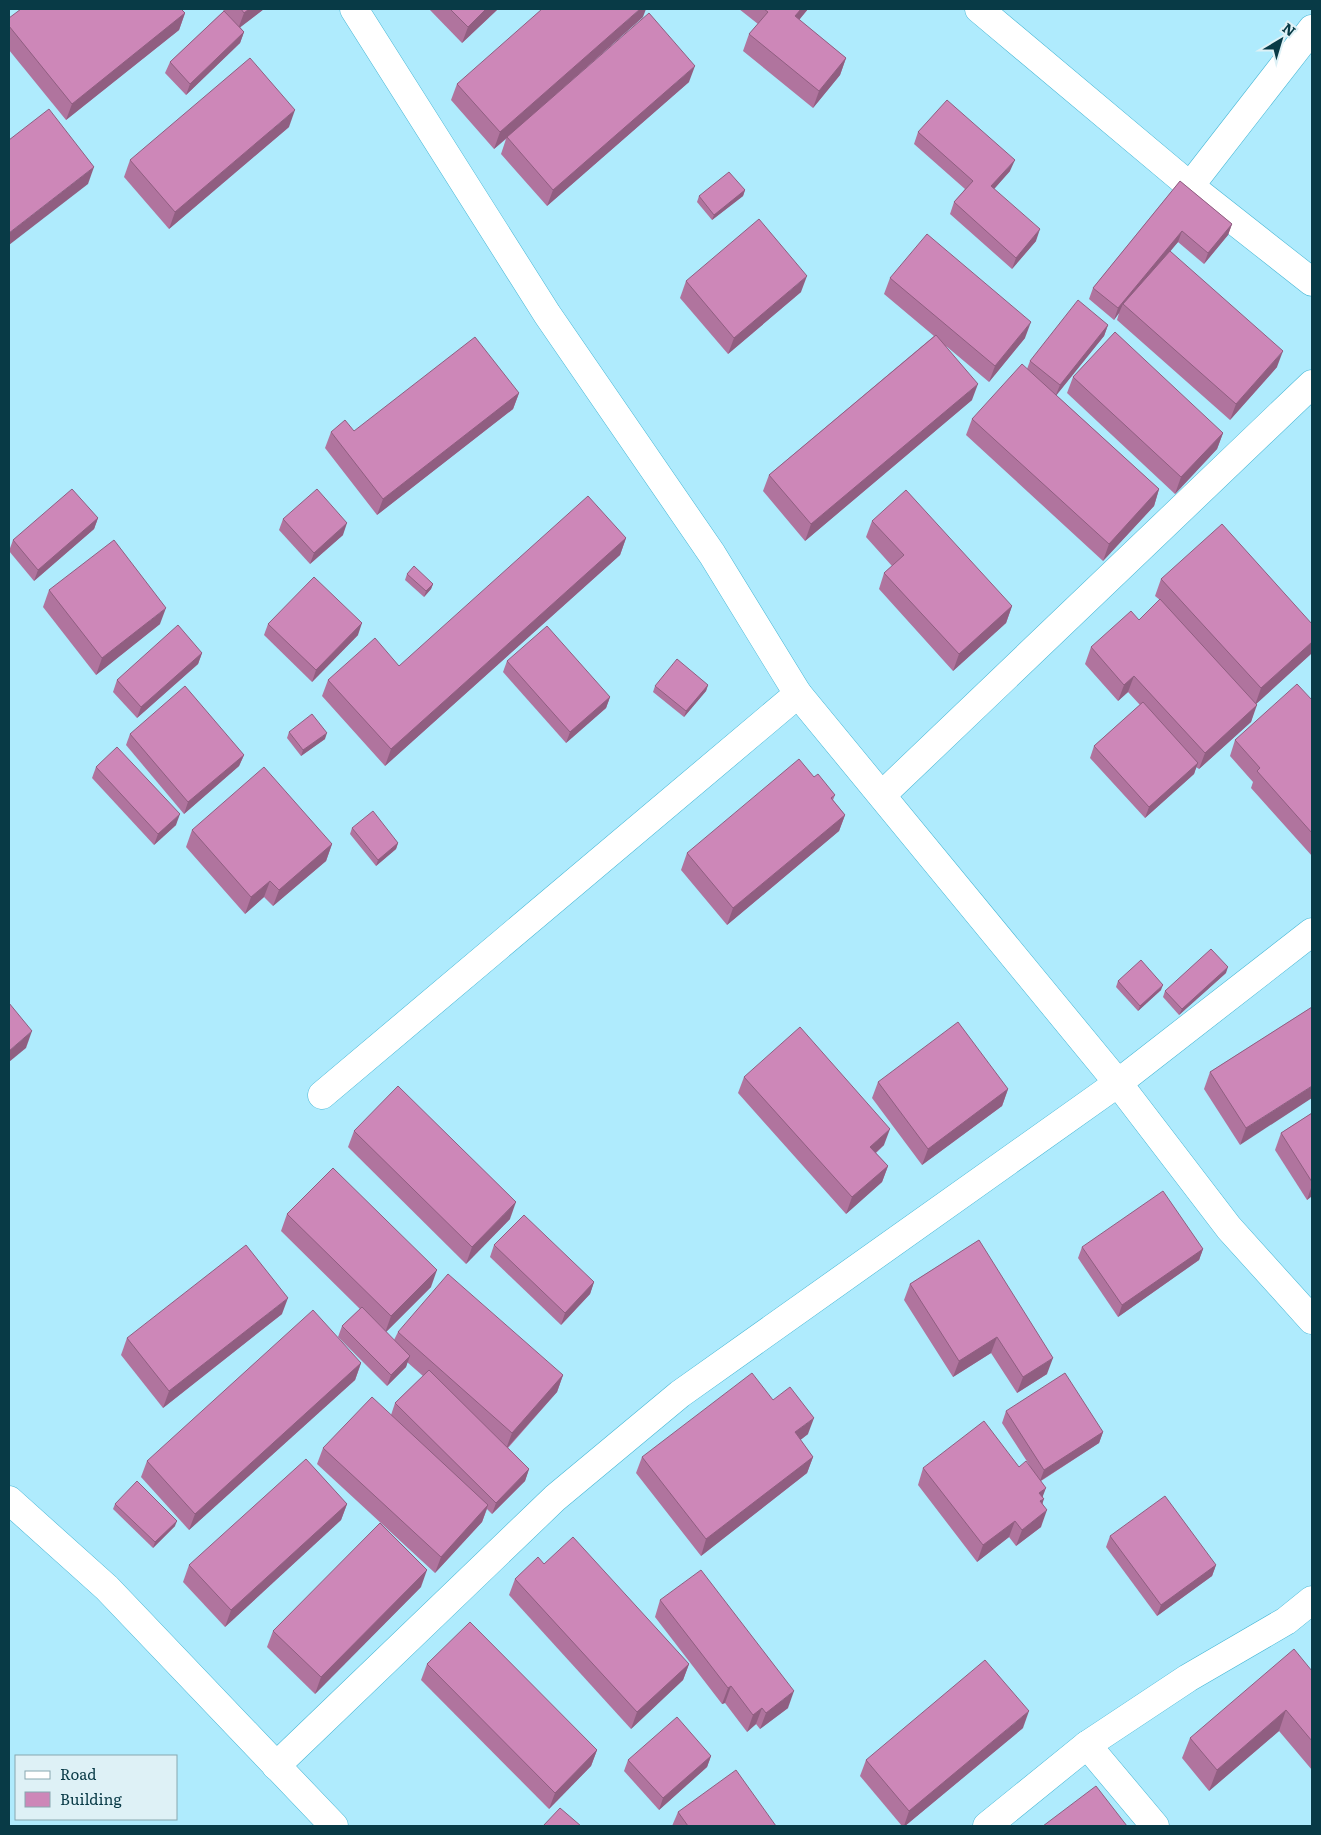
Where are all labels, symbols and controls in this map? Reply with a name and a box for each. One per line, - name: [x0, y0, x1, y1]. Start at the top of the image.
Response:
- north arrow: [1256, 15, 1306, 65]
- text: N: [1279, 17, 1301, 41]
- legend: [15, 1755, 178, 1820]
- text: Road: [60, 1762, 96, 1785]
- text: Building: [60, 1787, 122, 1810]

